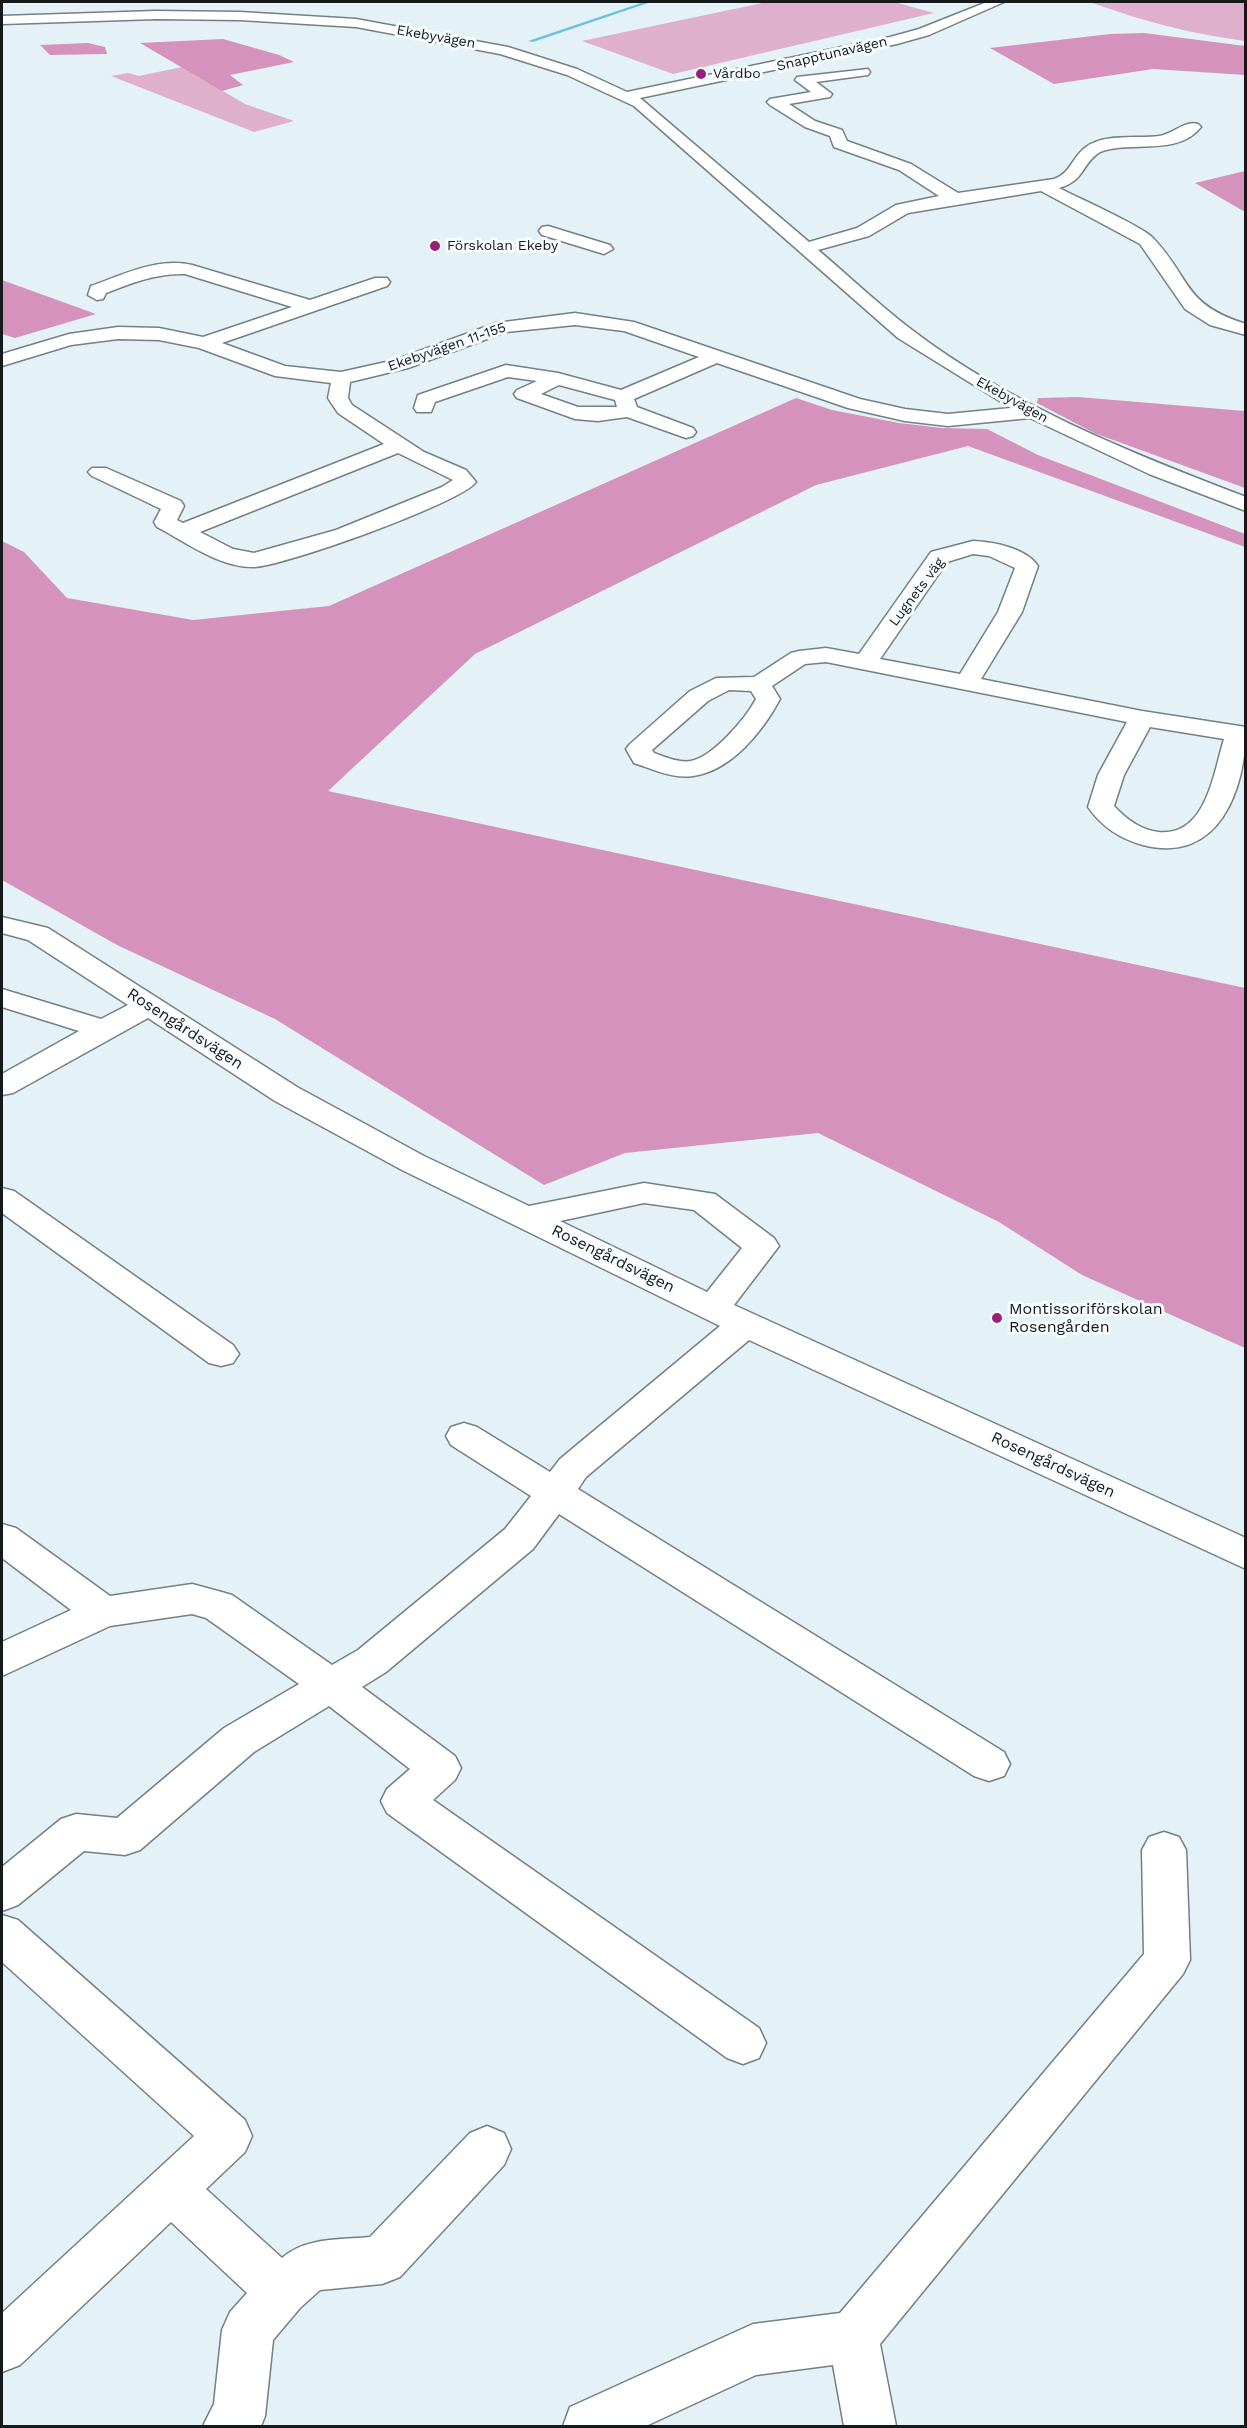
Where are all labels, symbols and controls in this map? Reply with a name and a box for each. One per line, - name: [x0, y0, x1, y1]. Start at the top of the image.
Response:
- street label: Ekebyvägen: [395, 22, 477, 52]
- street label: Snapptunavägen: [775, 33, 889, 75]
- place label: Vårdbo: [713, 66, 761, 82]
- marker: Vårdbo: [694, 67, 708, 81]
- place label: Förskolan Ekeby: [447, 238, 558, 254]
- marker: Förskolan Ekeby: [428, 239, 442, 253]
- street label: Ekebyvägen 11-155: [386, 319, 508, 375]
- street label: Ekebyvägen: [973, 373, 1051, 427]
- street label: Lugnets väg: [886, 554, 948, 630]
- street label: Rosengårdsvägen: [123, 984, 247, 1074]
- street label: Rosengårdsvägen: [548, 1221, 678, 1297]
- place label: Montissoriförskolan Rosengården: [1009, 1299, 1163, 1337]
- marker: Montissoriförskolan Rosengården: [990, 1311, 1004, 1325]
- street label: Rosengårdsvägen: [988, 1428, 1118, 1502]

